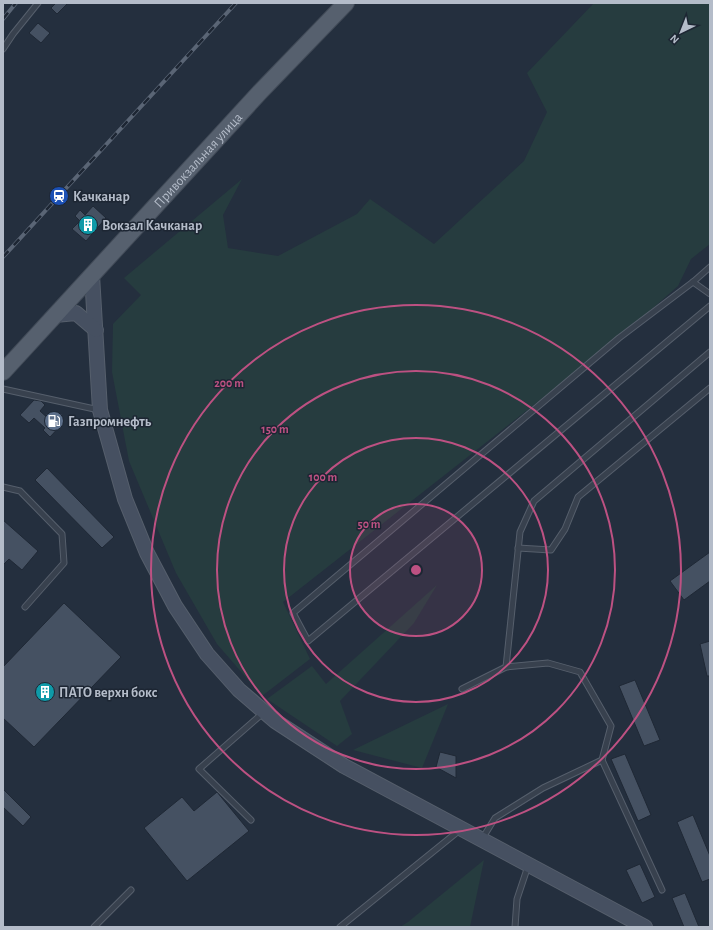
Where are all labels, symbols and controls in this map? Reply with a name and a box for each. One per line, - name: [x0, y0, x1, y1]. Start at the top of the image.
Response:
- north arrow: [661, 12, 701, 52]
- text: N: [668, 32, 681, 46]
- street label: Привокзальная улица: [152, 110, 246, 211]
- station icon: Качканар: [48, 185, 70, 207]
- place label: Качканар: [73, 190, 130, 204]
- building icon: Вокзал Качканар: [77, 214, 99, 236]
- place label: Вокзал Качканар: [102, 219, 202, 233]
- text: 200 m: [214, 377, 244, 389]
- fuel station icon: Газпромнефть: [43, 410, 65, 432]
- place label: Газпромнефть: [68, 415, 152, 429]
- text: 150 m: [261, 423, 289, 435]
- text: 100 m: [309, 471, 337, 483]
- text: 50 m: [358, 518, 381, 530]
- centre of rings: [409, 563, 423, 577]
- building icon: ПАТО верхн бокс: [34, 681, 56, 703]
- place label: ПАТО верхн бокс: [59, 686, 158, 700]

